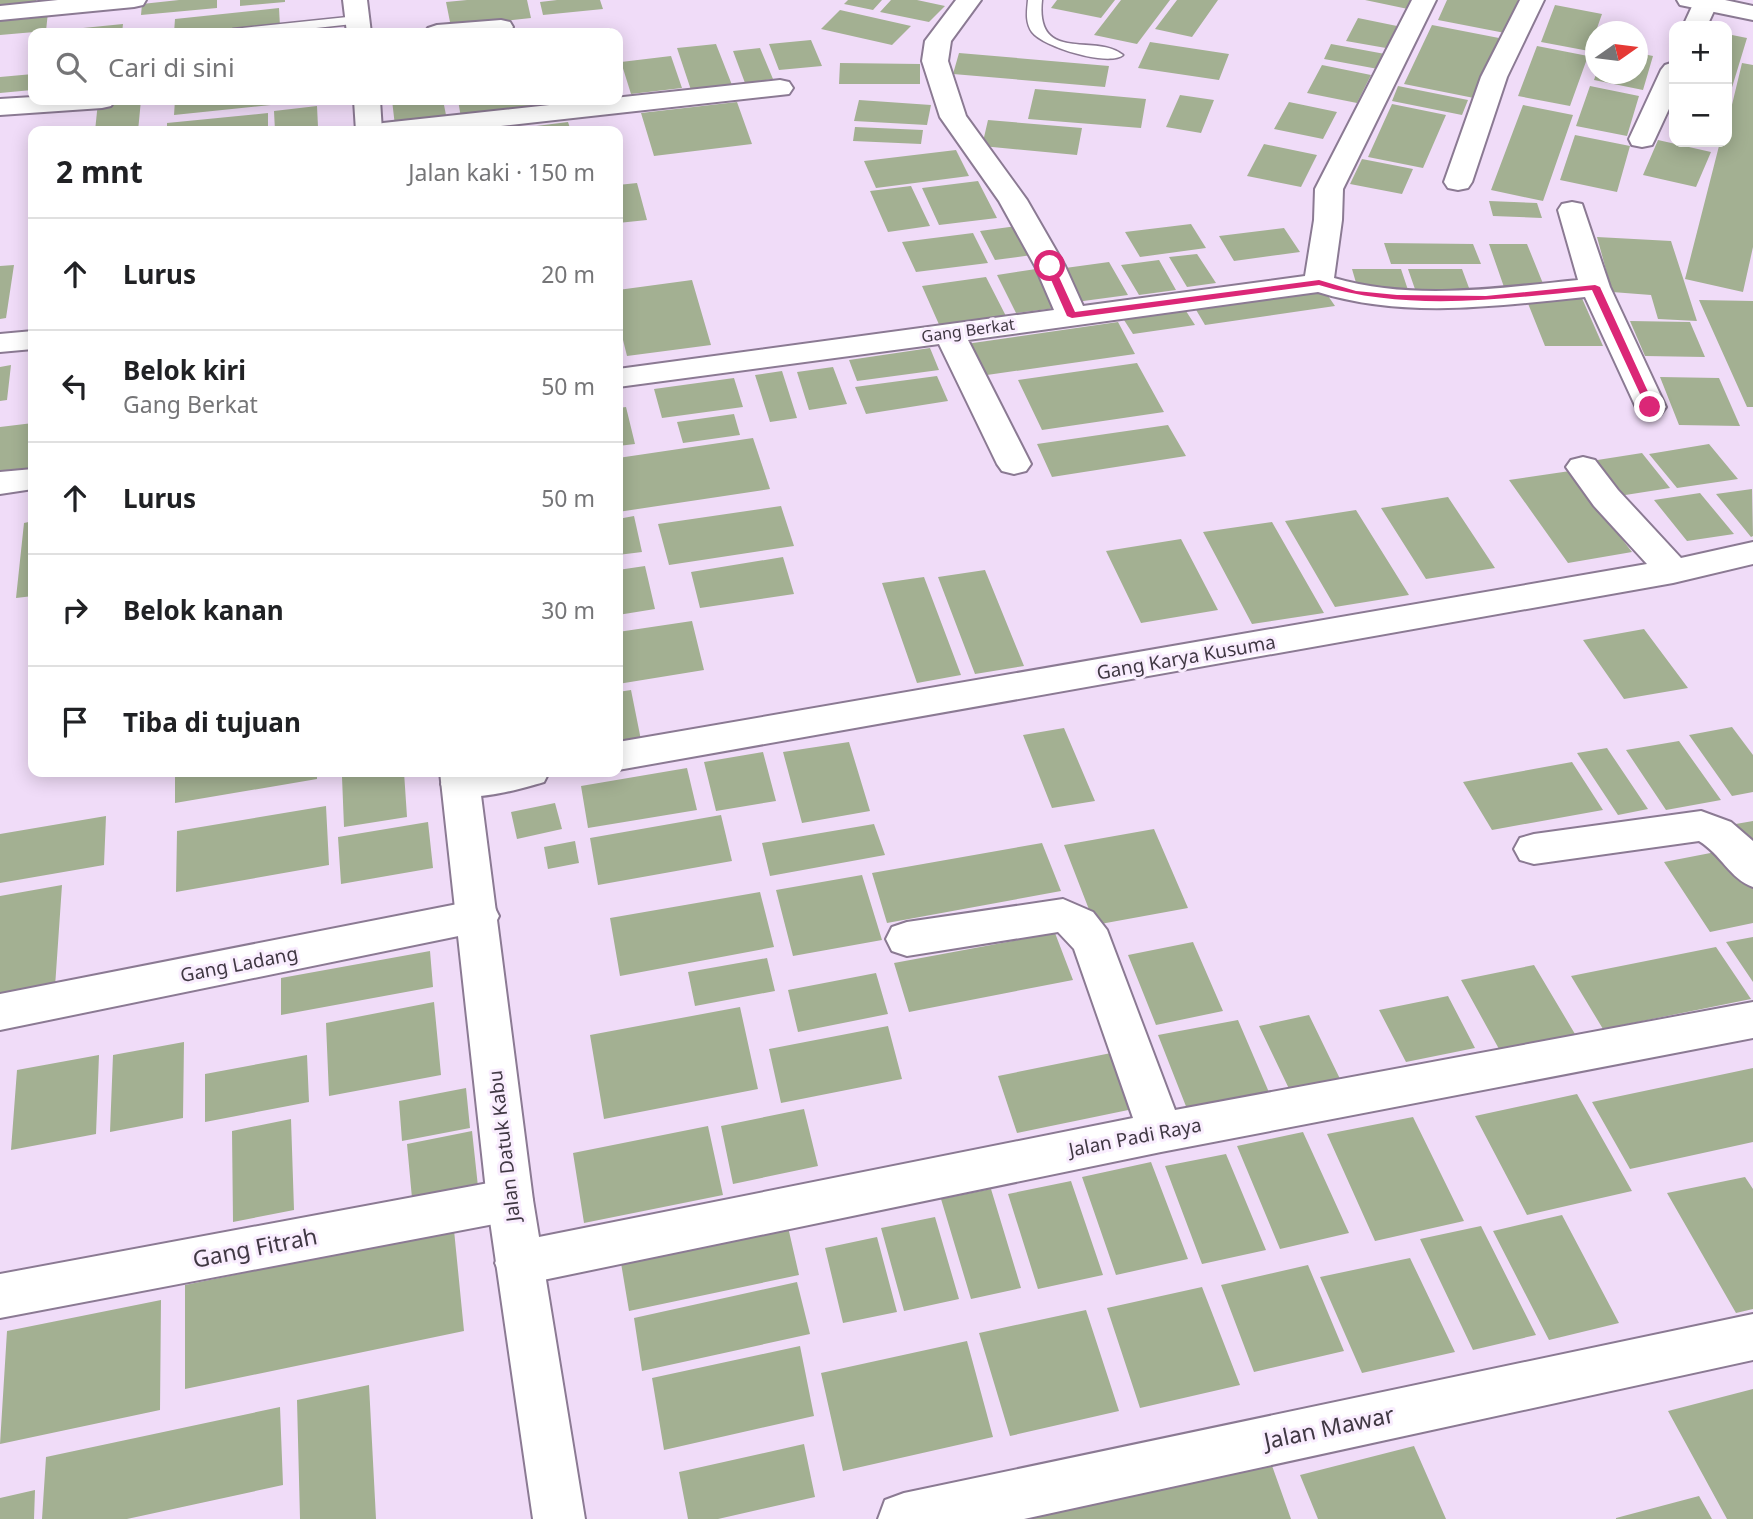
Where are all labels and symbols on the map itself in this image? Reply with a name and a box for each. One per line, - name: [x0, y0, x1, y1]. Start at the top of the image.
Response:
- north arrow: [1585, 21, 1648, 84]
- route start: [1034, 250, 1065, 281]
- street label: Gang Berkat: [920, 313, 1016, 347]
- route end: [1634, 391, 1665, 422]
- street label: Gang Karya Kusuma: [1095, 628, 1277, 686]
- street label: Gang Ladang: [178, 940, 300, 988]
- street label: Jalan Datuk Kabu: [482, 1069, 526, 1225]
- street label: Jalan Padi Raya: [1064, 1111, 1204, 1163]
- street label: Gang Fitrah: [190, 1219, 320, 1275]
- street label: Jalan Mawar: [1259, 1397, 1397, 1457]

